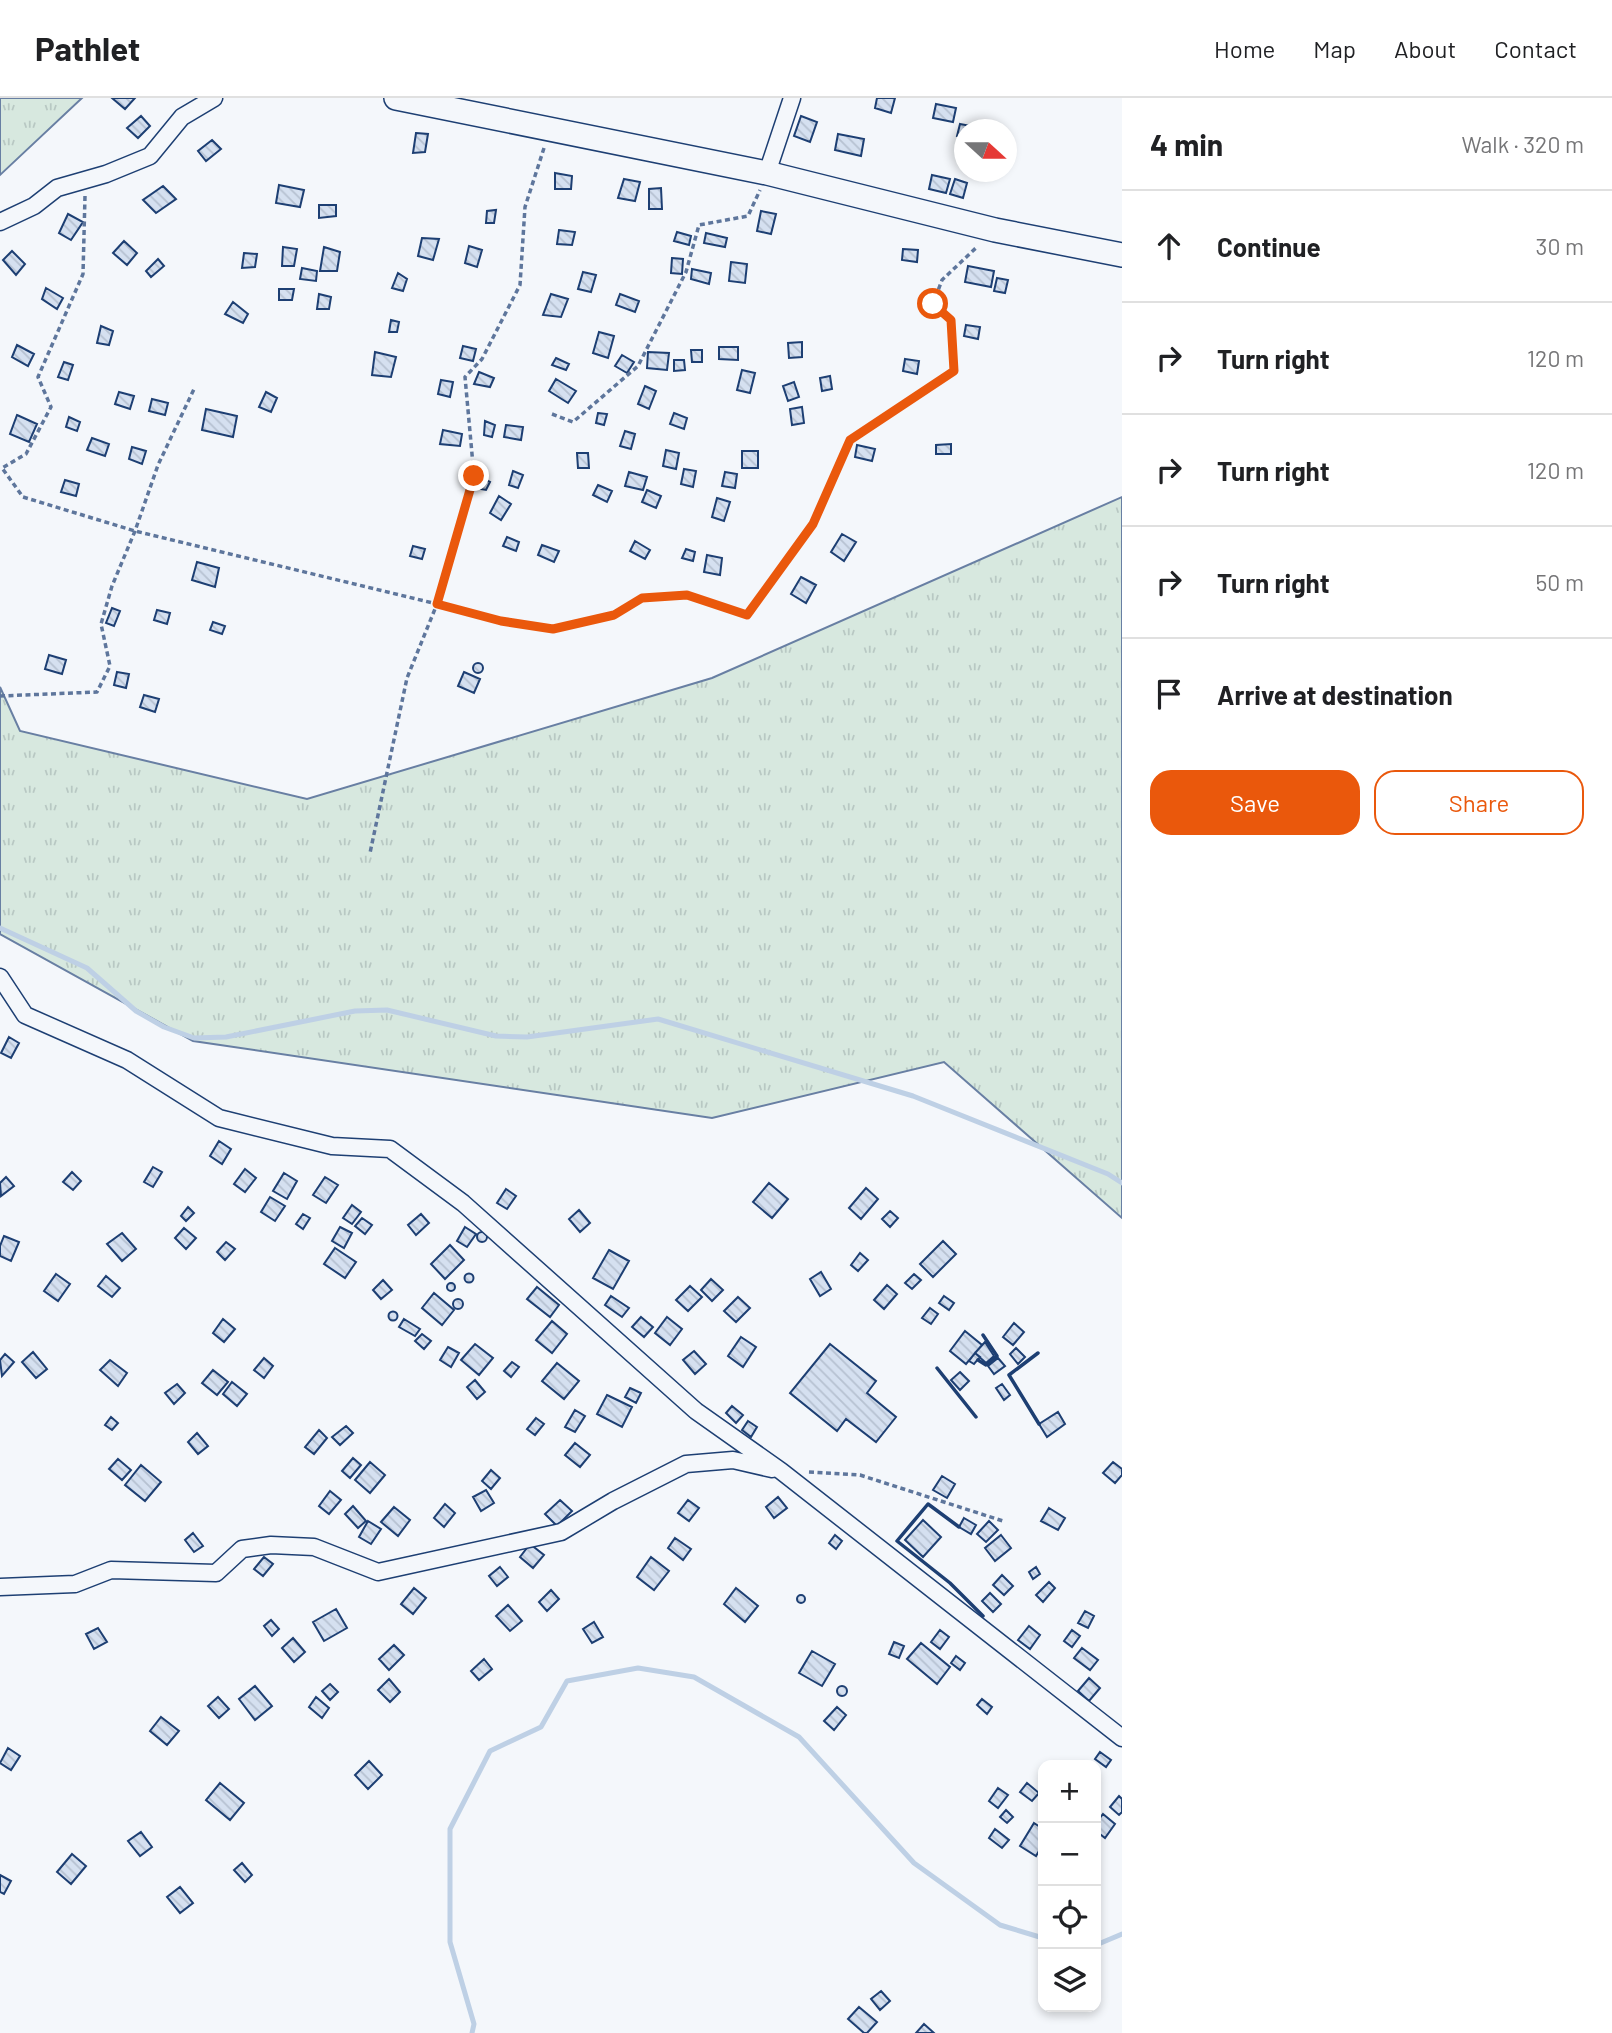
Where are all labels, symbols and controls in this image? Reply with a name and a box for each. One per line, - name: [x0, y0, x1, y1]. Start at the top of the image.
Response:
- text: Pathlet: [35, 28, 140, 68]
- text: Home: [1214, 34, 1275, 63]
- text: Map: [1313, 34, 1356, 63]
- text: About: [1394, 34, 1456, 63]
- text: Contact: [1494, 34, 1577, 63]
- north arrow: [954, 119, 1017, 182]
- text: 4 min: [1150, 126, 1223, 162]
- text: Walk · 320 m: [1462, 130, 1584, 158]
- icon: ahead: [1150, 227, 1188, 265]
- text: Continue: [1217, 231, 1321, 262]
- text: 30 m: [1536, 232, 1584, 260]
- route start: [917, 288, 948, 319]
- icon: right: [1150, 339, 1188, 377]
- text: Turn right: [1217, 343, 1330, 374]
- text: 120 m: [1527, 344, 1584, 372]
- icon: right: [1150, 451, 1188, 489]
- text: Turn right: [1217, 455, 1330, 486]
- text: 120 m: [1527, 456, 1584, 484]
- route end: [458, 460, 489, 491]
- icon: right: [1150, 563, 1188, 601]
- text: Turn right: [1217, 567, 1330, 598]
- text: 50 m: [1536, 568, 1584, 596]
- icon: arrive: [1150, 675, 1188, 713]
- text: Arrive at destination: [1217, 679, 1453, 710]
- button: Save: [1150, 770, 1360, 835]
- button: Share: [1374, 770, 1584, 835]
- map controls: [1038, 1760, 1101, 2012]
- button: +: [1038, 1760, 1101, 1823]
- button: −: [1038, 1823, 1101, 1886]
- button: locate: [1038, 1886, 1101, 1949]
- button: layers: [1038, 1949, 1101, 2012]

